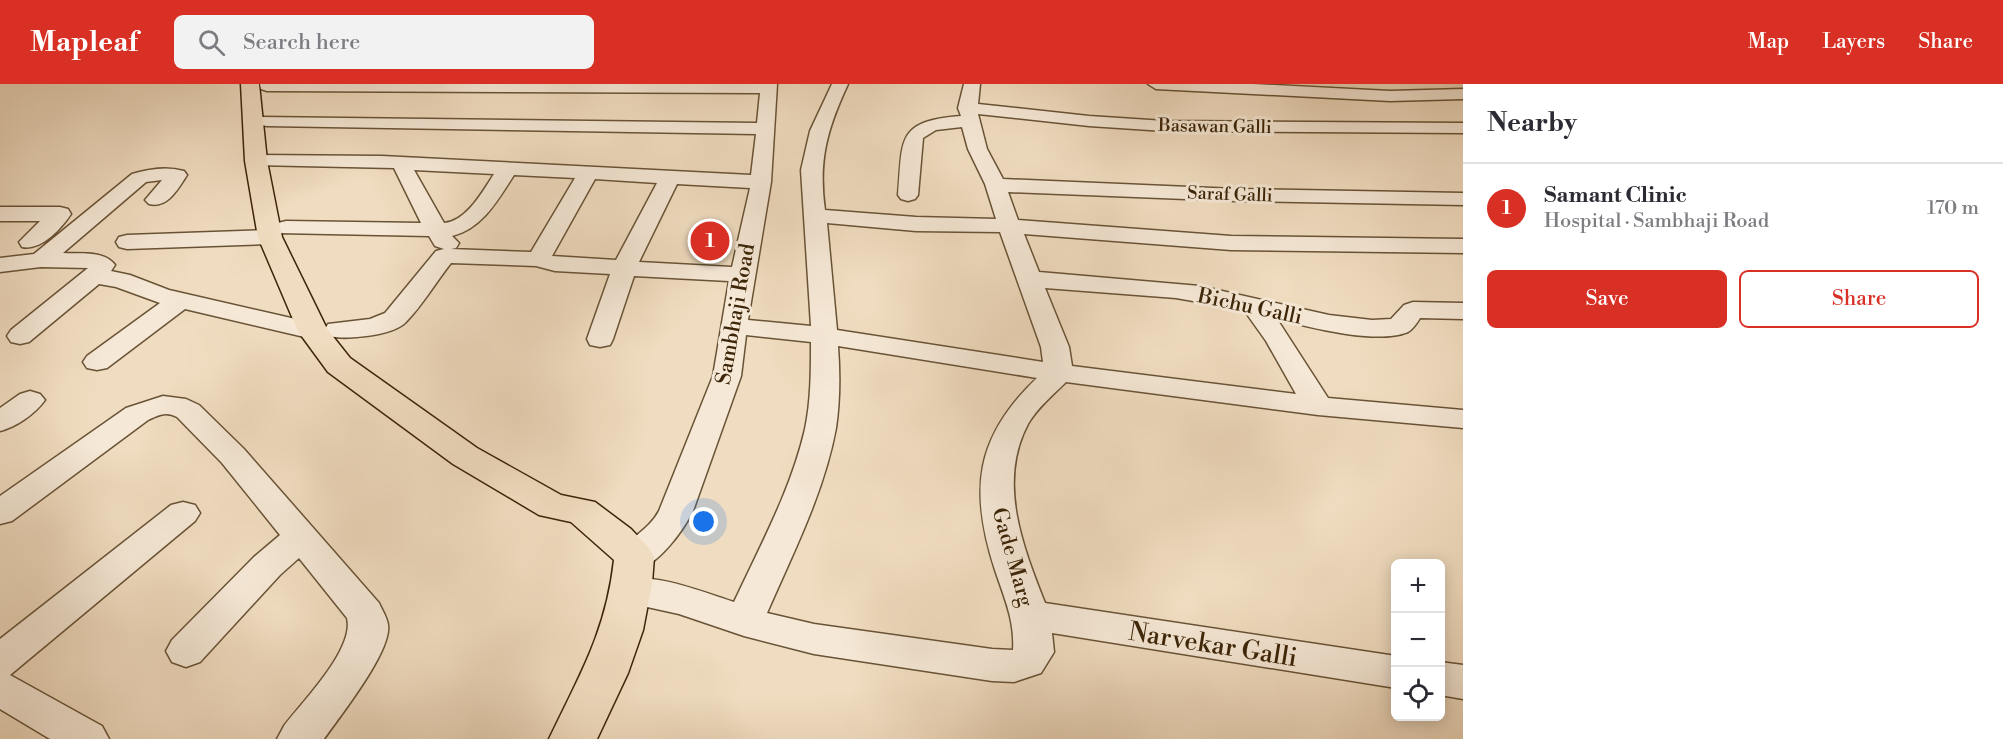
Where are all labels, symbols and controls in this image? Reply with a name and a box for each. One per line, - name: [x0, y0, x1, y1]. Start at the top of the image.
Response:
- search box: [174, 15, 594, 69]
- text: Mapleaf: [30, 25, 138, 60]
- icon: search: [195, 26, 228, 59]
- text: Search here: [243, 29, 360, 56]
- text: Map: [1748, 29, 1789, 55]
- text: Layers: [1822, 29, 1885, 55]
- text: Share: [1918, 29, 1973, 55]
- text: Nearby: [1487, 107, 1577, 139]
- street label: Basawan Galli: [1157, 114, 1272, 139]
- street label: Saraf Galli: [1187, 182, 1273, 207]
- text: Samant Clinic: [1544, 182, 1687, 209]
- text: 1: [1502, 196, 1511, 221]
- text: 170 m: [1927, 196, 1979, 221]
- text: Hospital · Sambhaji Road: [1544, 209, 1769, 234]
- pin: 1: [690, 218, 730, 264]
- street label: Sambhaji Road: [711, 241, 761, 387]
- button: Save: [1487, 270, 1727, 328]
- button: Share: [1739, 270, 1979, 328]
- street label: Bichu Galli: [1194, 283, 1305, 331]
- street label: Gade Marg: [985, 505, 1039, 610]
- your location: [689, 507, 718, 536]
- map controls: [1391, 559, 1445, 721]
- button: +: [1391, 559, 1445, 613]
- button: −: [1391, 613, 1445, 667]
- street label: Narvekar Galli: [1126, 616, 1300, 674]
- button: locate: [1391, 667, 1445, 721]

